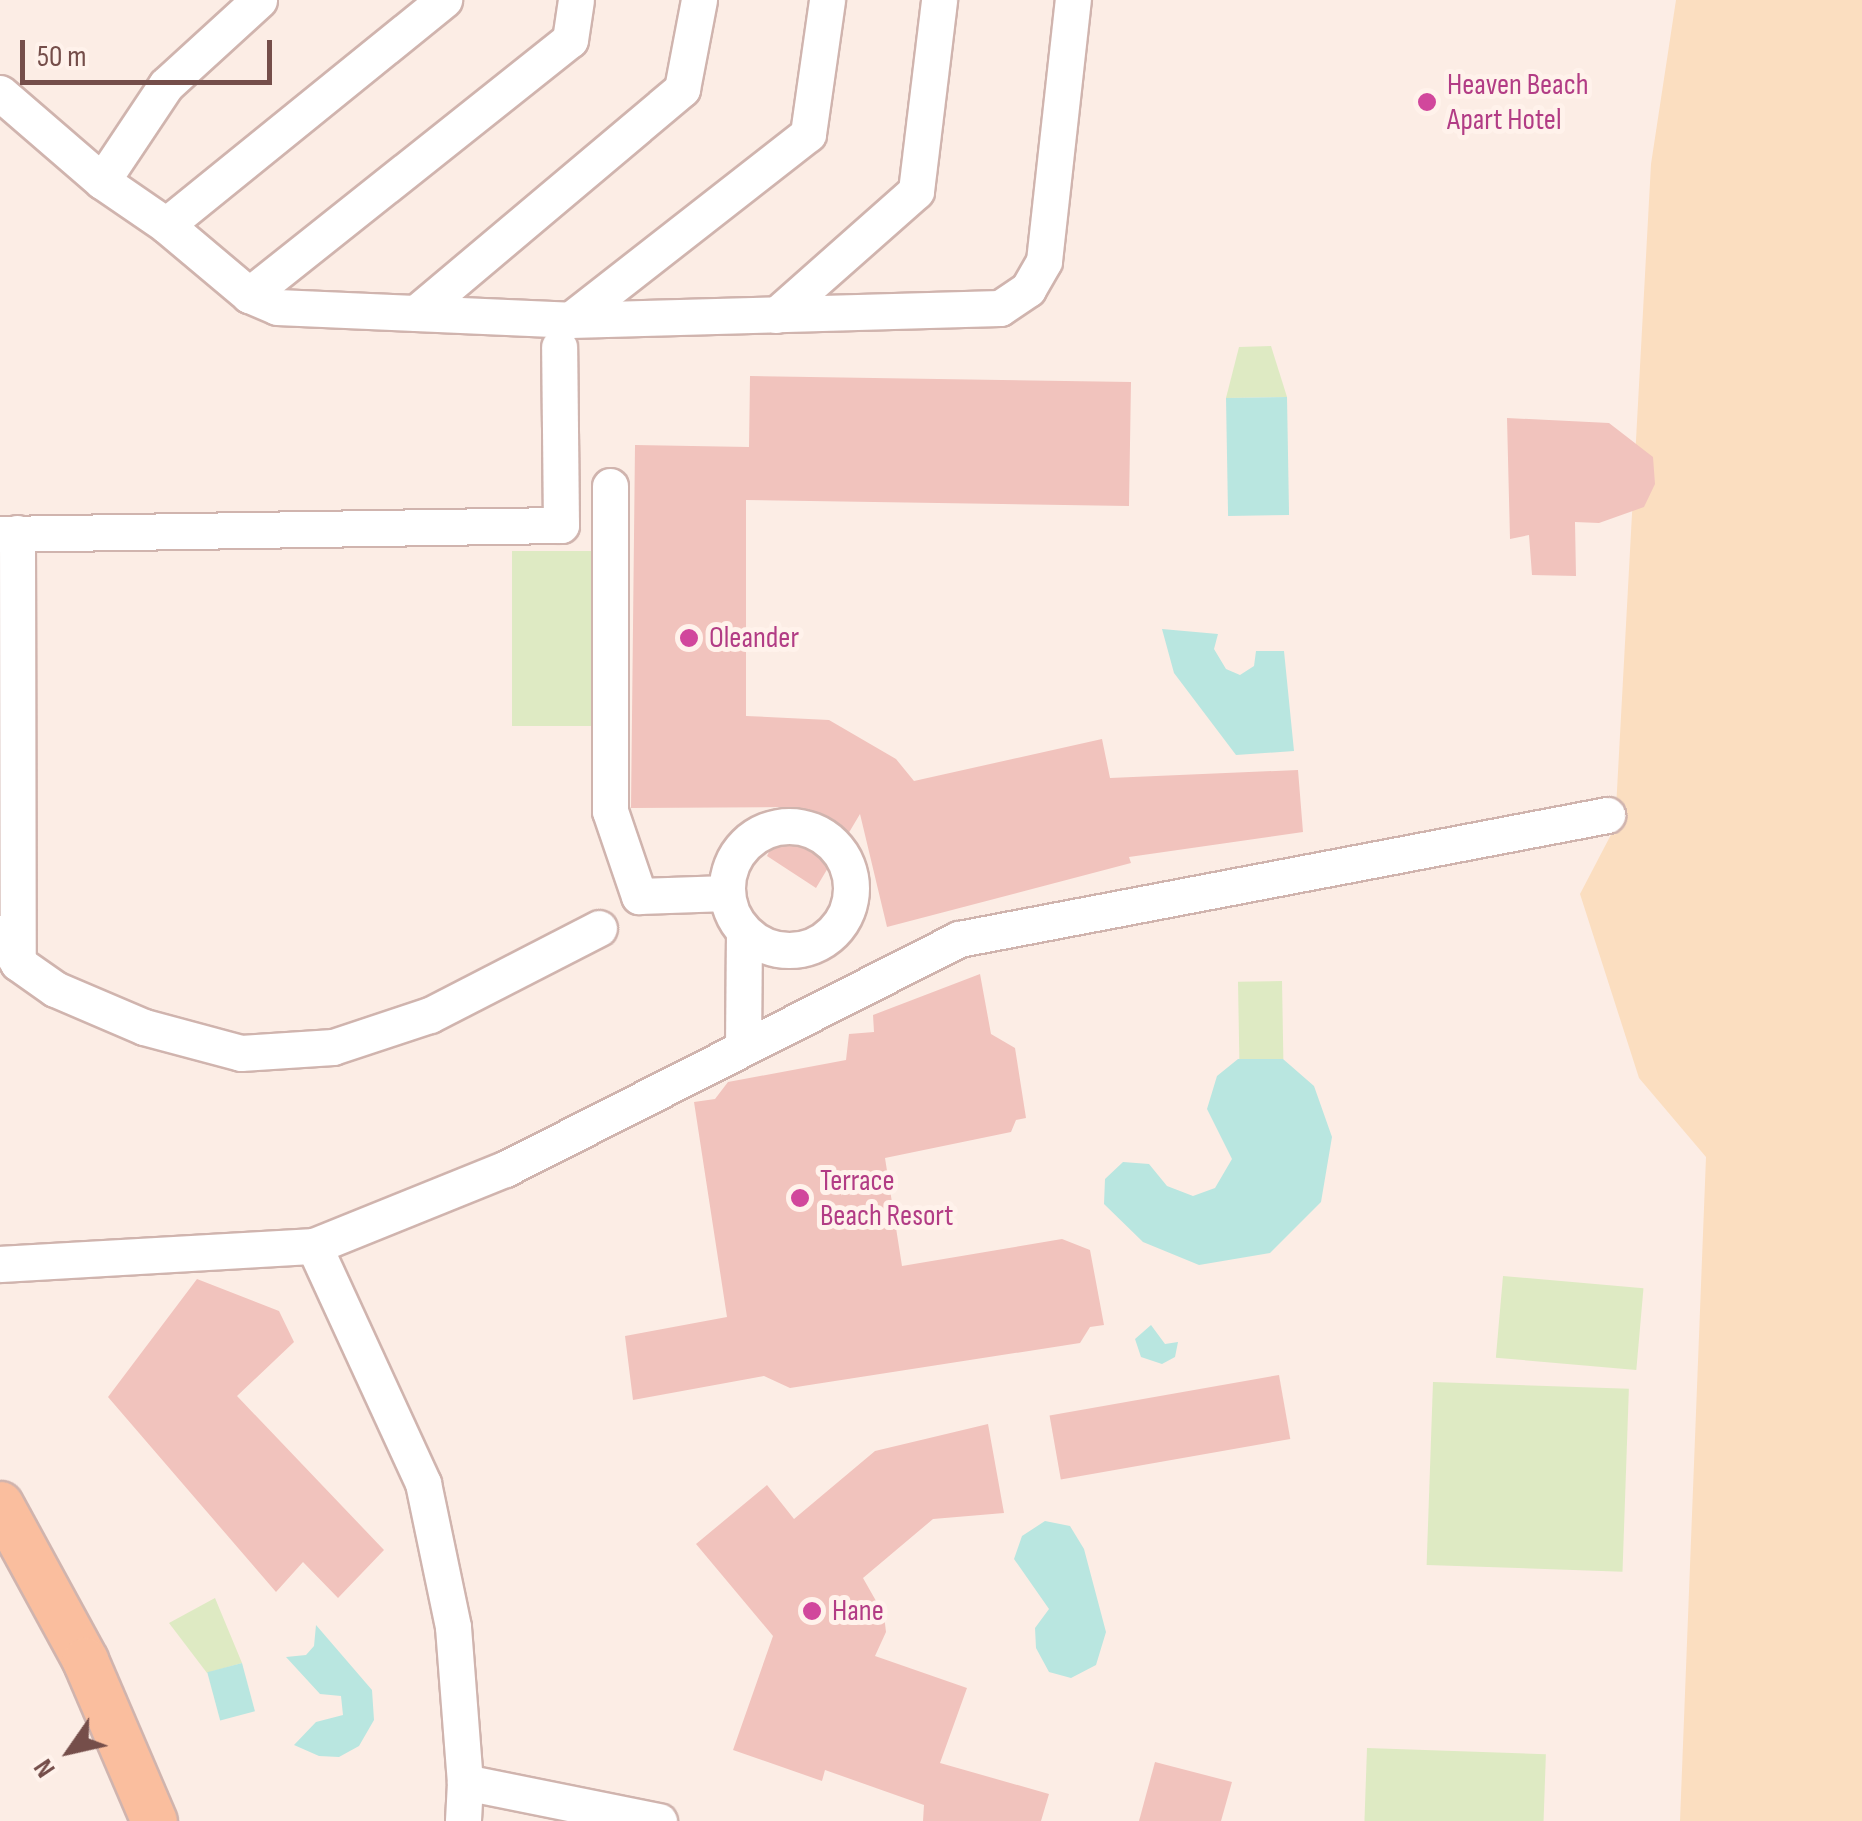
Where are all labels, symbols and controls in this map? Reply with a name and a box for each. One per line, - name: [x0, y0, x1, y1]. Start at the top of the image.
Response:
- scale bar: [25, 20, 278, 82]
- text: 50 m: [37, 39, 86, 75]
- place label: Heaven Beach Apart Hotel: [1447, 67, 1588, 138]
- marker: Heaven Beach Apart Hotel: [1416, 91, 1438, 113]
- place label: Oleander: [709, 620, 799, 656]
- marker: Oleander: [678, 627, 700, 649]
- place label: Terrace Beach Resort: [820, 1163, 953, 1234]
- marker: Terrace Beach Resort: [789, 1187, 811, 1209]
- place label: Hane: [832, 1593, 884, 1629]
- marker: Hane: [801, 1600, 823, 1622]
- north arrow: [20, 1701, 120, 1801]
- text: N: [27, 1753, 63, 1783]

